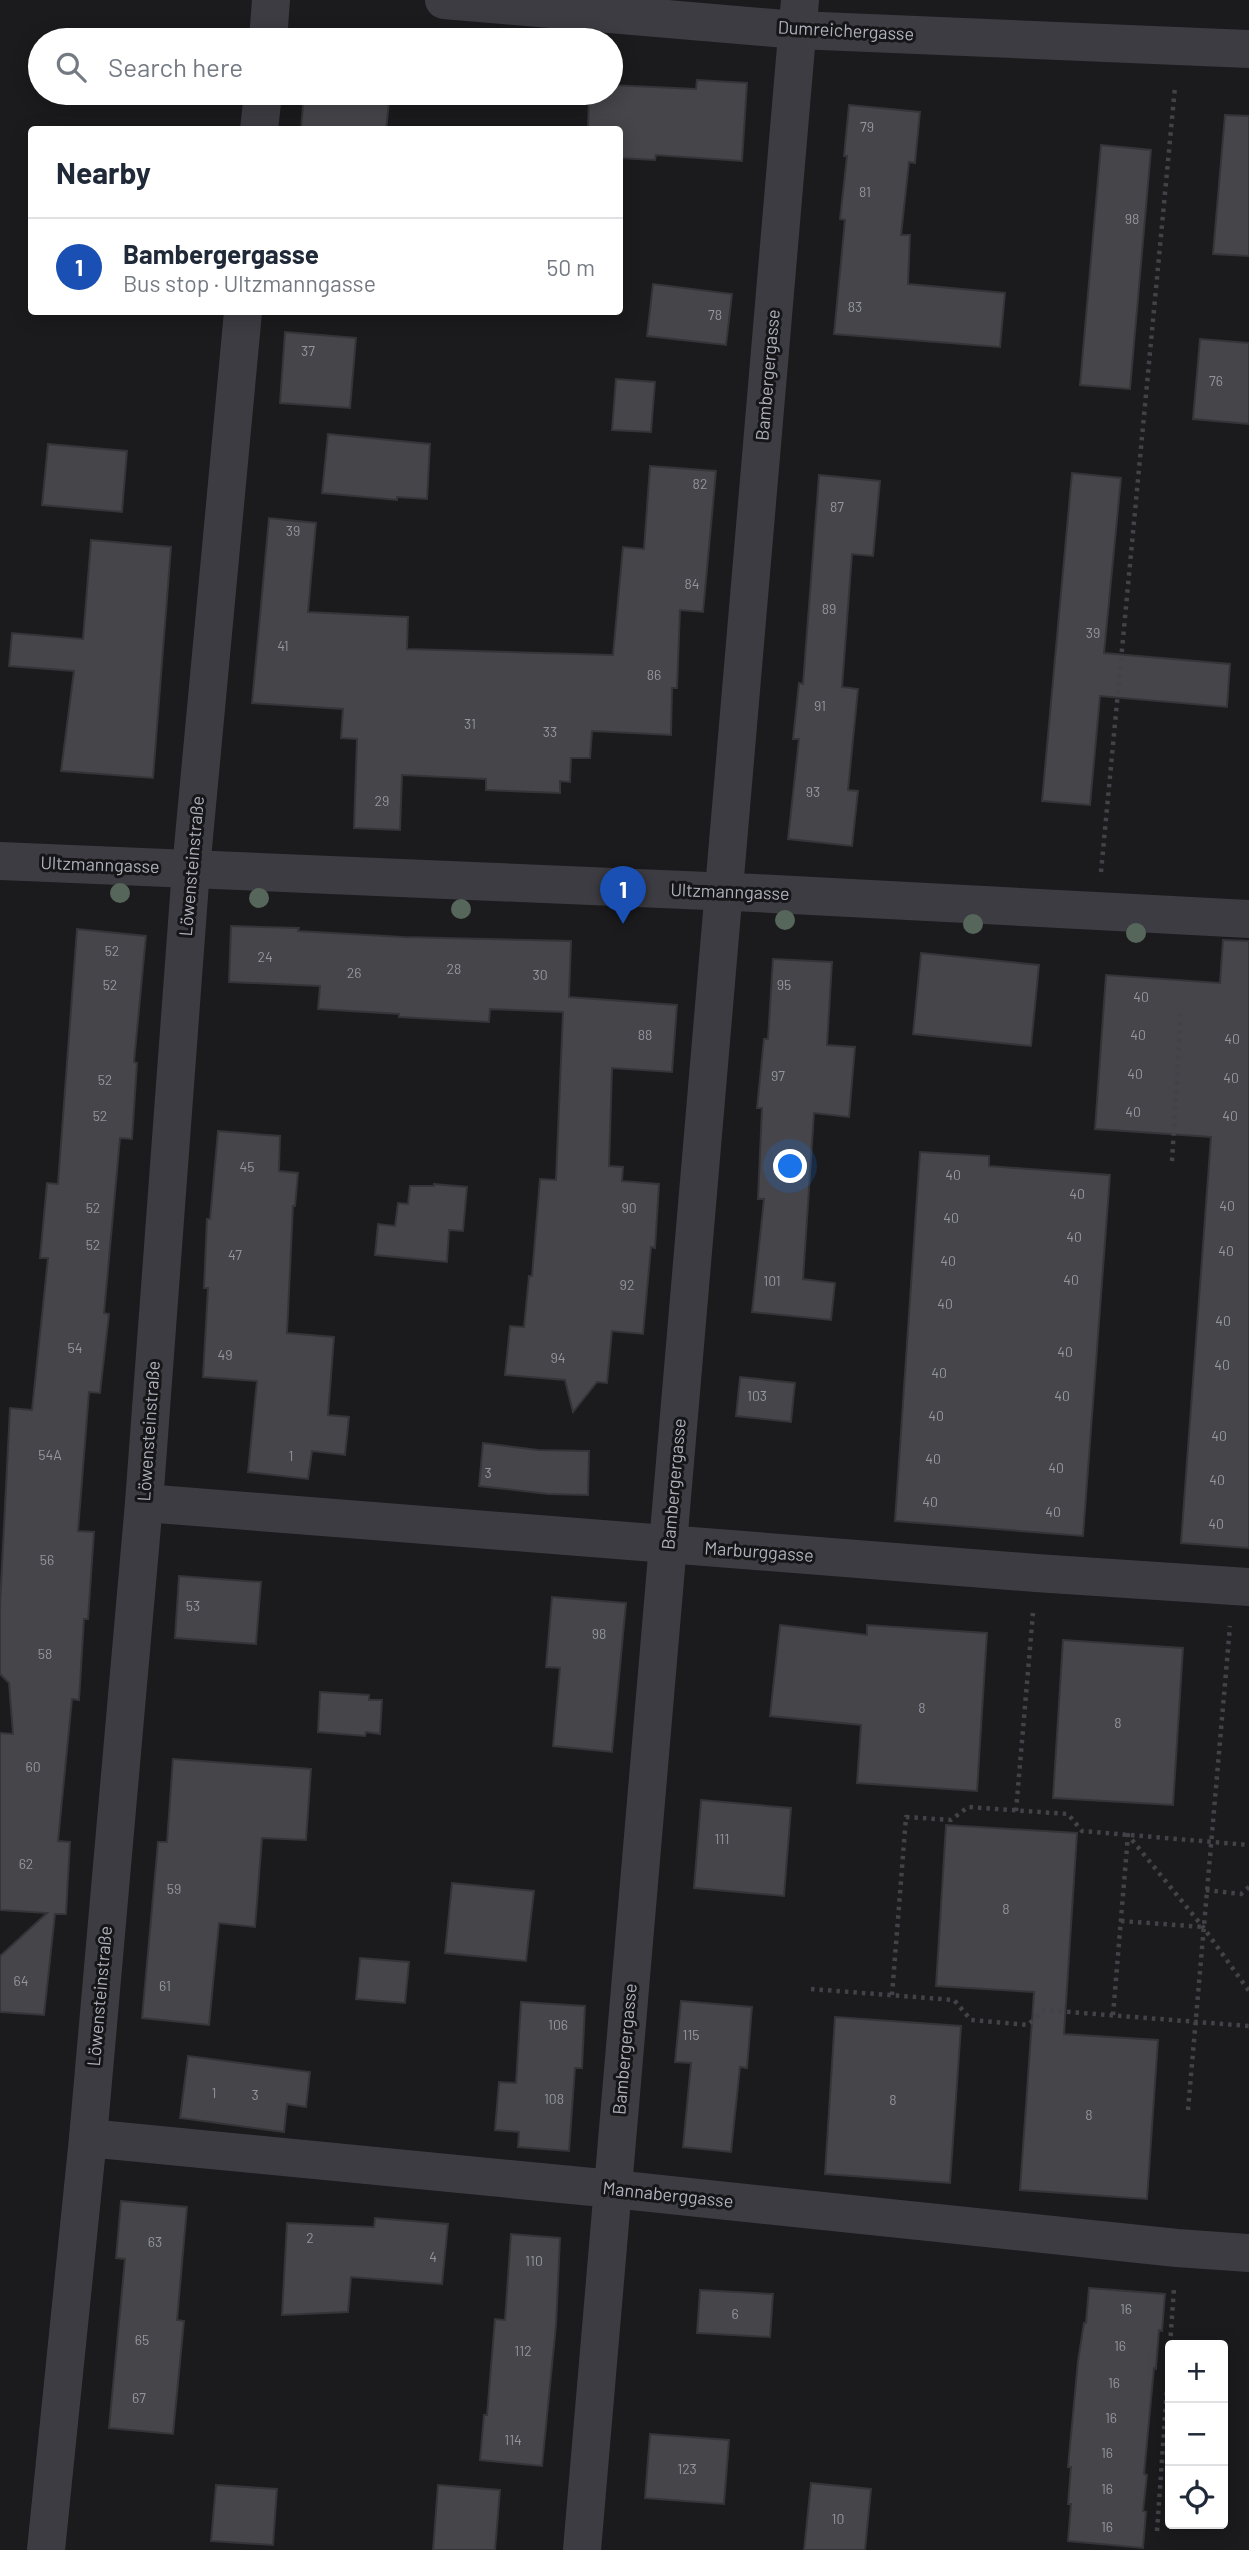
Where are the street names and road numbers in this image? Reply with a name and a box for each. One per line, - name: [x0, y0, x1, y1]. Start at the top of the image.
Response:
- street label: Dumreichergasse: [777, 15, 915, 45]
- street label: Bambergergasse: [750, 308, 784, 442]
- street label: Löwensteinstraße: [174, 795, 208, 937]
- street label: Ultzmanngasse: [40, 851, 160, 877]
- street label: Ultzmanngasse: [670, 878, 790, 904]
- street label: Löwensteinstraße: [132, 1360, 164, 1502]
- street label: Bambergergasse: [656, 1417, 690, 1551]
- street label: Marburggasse: [704, 1536, 814, 1566]
- street label: Löwensteinstraße: [82, 1925, 116, 2067]
- street label: Bambergergasse: [607, 1982, 641, 2116]
- street label: Mannaberggasse: [602, 2176, 735, 2212]

